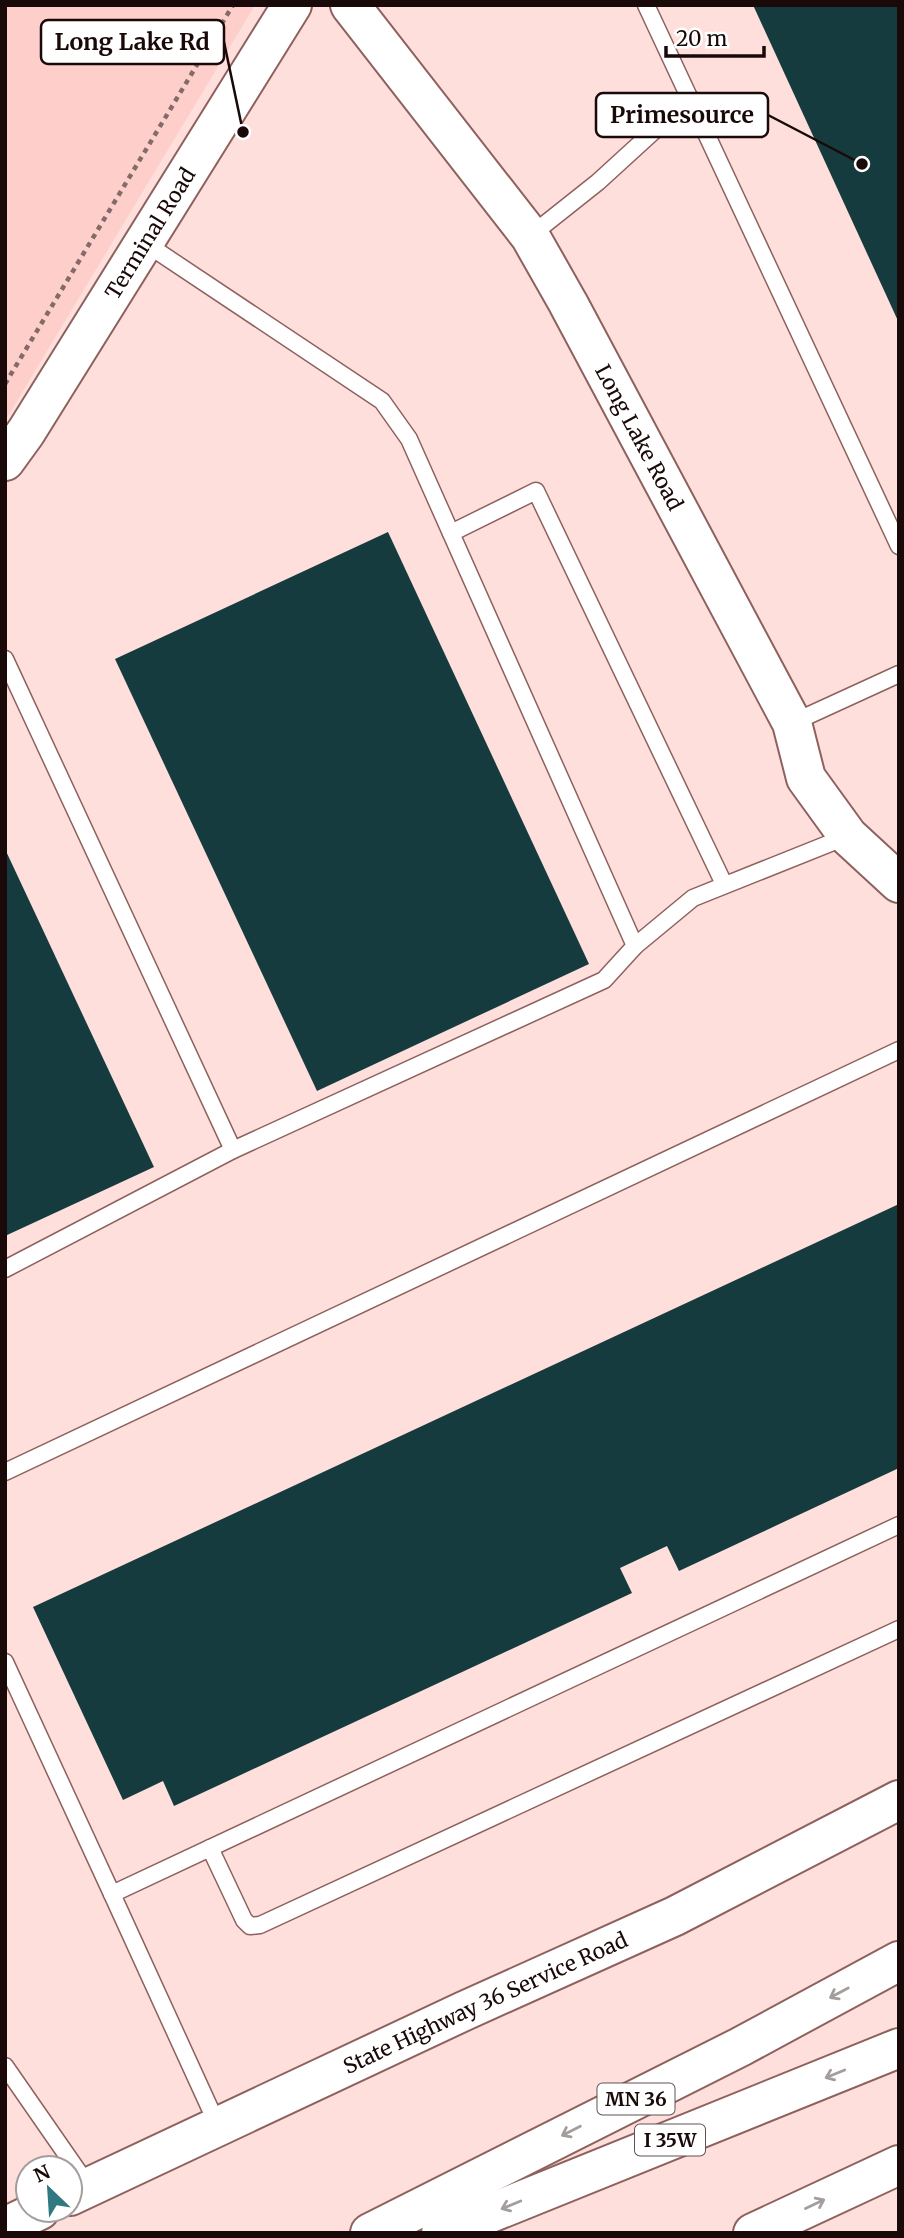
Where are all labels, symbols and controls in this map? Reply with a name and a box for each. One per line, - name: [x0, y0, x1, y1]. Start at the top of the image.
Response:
- scale bar: [666, 14, 764, 58]
- callout: Long Lake Rd: [41, 20, 224, 64]
- text: 20 m: [676, 25, 728, 52]
- text: Long Lake Rd: [54, 27, 210, 56]
- callout: Primesource: [596, 93, 768, 137]
- text: Primesource: [610, 100, 754, 129]
- street label: Terminal Road: [99, 162, 201, 304]
- street label: Long Lake Road: [590, 360, 690, 515]
- street label: State Highway 36 Service Road: [339, 1926, 632, 2079]
- one-way arrow: [829, 1987, 850, 2000]
- one-way arrow: [825, 2068, 847, 2081]
- road number: MN 36: [598, 2084, 674, 2114]
- road number: I 35W: [635, 2124, 705, 2156]
- one-way arrow: [562, 2125, 582, 2139]
- north arrow: [14, 2154, 84, 2224]
- text: N: [30, 2160, 54, 2188]
- one-way arrow: [803, 2197, 825, 2210]
- one-way arrow: [500, 2199, 522, 2212]

